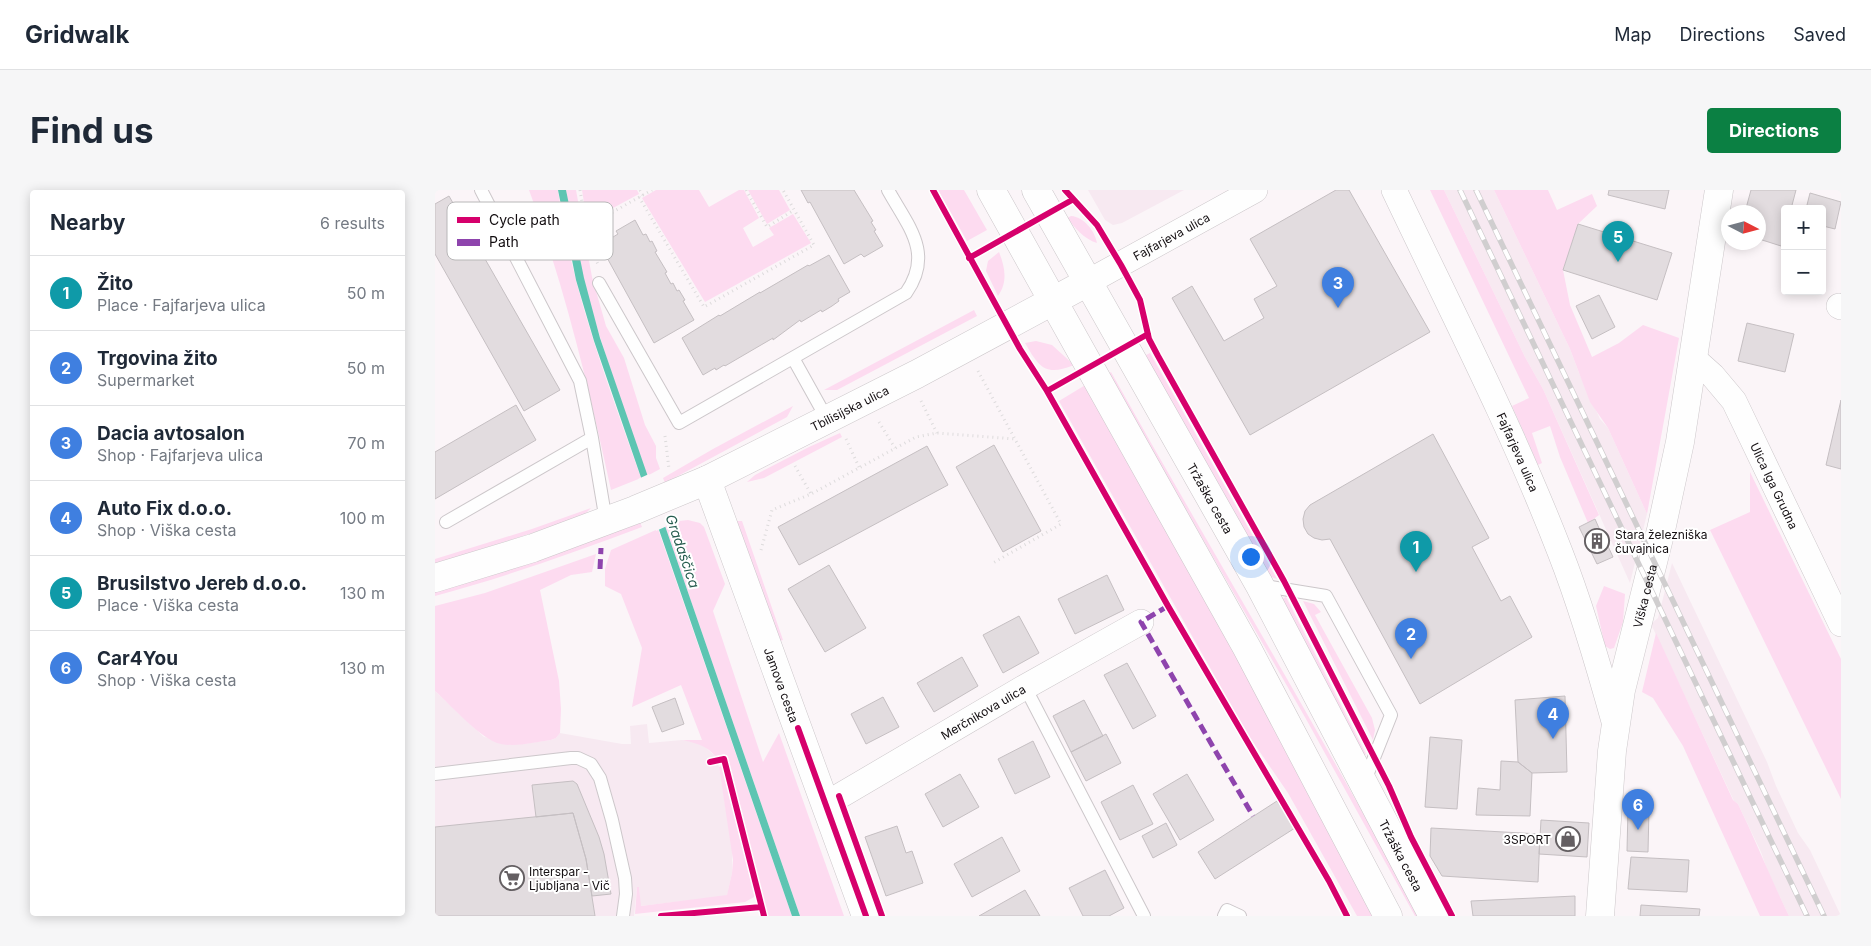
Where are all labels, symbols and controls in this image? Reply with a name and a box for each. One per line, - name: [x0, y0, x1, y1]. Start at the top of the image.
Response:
- text: Gridwalk: [25, 20, 129, 49]
- text: Map: [1614, 24, 1652, 45]
- text: Directions: [1680, 24, 1765, 45]
- text: Saved: [1793, 24, 1846, 45]
- button: Directions: [1707, 108, 1841, 153]
- text: Find us: [30, 109, 154, 151]
- legend: [447, 202, 613, 260]
- north arrow: [1721, 205, 1766, 250]
- map controls: [1781, 205, 1826, 295]
- button: +: [1781, 205, 1826, 250]
- street label: Fajfarjeva ulica: [1130, 209, 1212, 263]
- text: Nearby: [50, 210, 125, 235]
- text: Cycle path: [489, 211, 560, 228]
- text: 6 results: [320, 213, 385, 233]
- pin: 5: [1602, 221, 1634, 262]
- text: Path: [489, 233, 519, 250]
- button: −: [1781, 250, 1826, 295]
- pin: 3: [1322, 267, 1354, 308]
- text: Žito: [97, 272, 133, 295]
- text: 1: [63, 283, 69, 303]
- text: 50 m: [347, 283, 385, 303]
- text: Place · Fajfarjeva ulica: [97, 295, 266, 315]
- text: Trgovina žito: [97, 347, 218, 370]
- text: 2: [61, 358, 71, 378]
- text: 50 m: [347, 358, 385, 378]
- text: Supermarket: [97, 370, 194, 390]
- street label: Tbilisijska ulica: [808, 382, 891, 434]
- street label: Fajfarjeva ulica: [1494, 410, 1542, 494]
- text: Dacia avtosalon: [97, 422, 245, 445]
- text: 3: [61, 433, 71, 453]
- text: 70 m: [348, 433, 385, 453]
- street label: Ulica Iga Grudna: [1747, 440, 1802, 531]
- text: Shop · Fajfarjeva ulica: [97, 445, 263, 465]
- street label: Tržaška cesta: [1184, 460, 1236, 536]
- text: Auto Fix d.o.o.: [97, 497, 232, 520]
- text: 4: [61, 508, 71, 528]
- text: 100 m: [340, 508, 385, 528]
- water label: Gradaščica: [662, 512, 704, 590]
- text: Shop · Viška cesta: [97, 520, 237, 540]
- place label: Stara železniška čuvajnica: [1615, 527, 1708, 556]
- building icon: Stara železniška čuvajnica: [1584, 528, 1610, 554]
- pin: 1: [1400, 531, 1432, 572]
- your location: [1238, 544, 1264, 570]
- street label: Viška cesta: [1629, 563, 1660, 629]
- text: Brusilstvo Jereb d.o.o.: [97, 572, 307, 595]
- text: 5: [61, 583, 71, 603]
- text: 130 m: [340, 583, 385, 603]
- text: Place · Viška cesta: [97, 595, 239, 615]
- pin: 2: [1395, 618, 1427, 659]
- street label: Jamova cesta: [761, 645, 802, 724]
- text: Car4You: [97, 647, 178, 670]
- text: 6: [61, 658, 71, 678]
- text: 130 m: [340, 658, 385, 678]
- text: Shop · Viška cesta: [97, 670, 237, 690]
- street label: Merčnikova ulica: [938, 681, 1028, 742]
- pin: 4: [1537, 698, 1569, 739]
- pin: 6: [1622, 789, 1654, 830]
- street label: Tržaška cesta: [1376, 817, 1426, 894]
- shop icon: 3SPORT: [1555, 826, 1581, 852]
- place label: 3SPORT: [1504, 832, 1551, 847]
- place label: Interspar - Ljubljana - Vič: [529, 864, 610, 893]
- supermarket icon: Interspar - Ljubljana - Vič: [499, 865, 525, 891]

